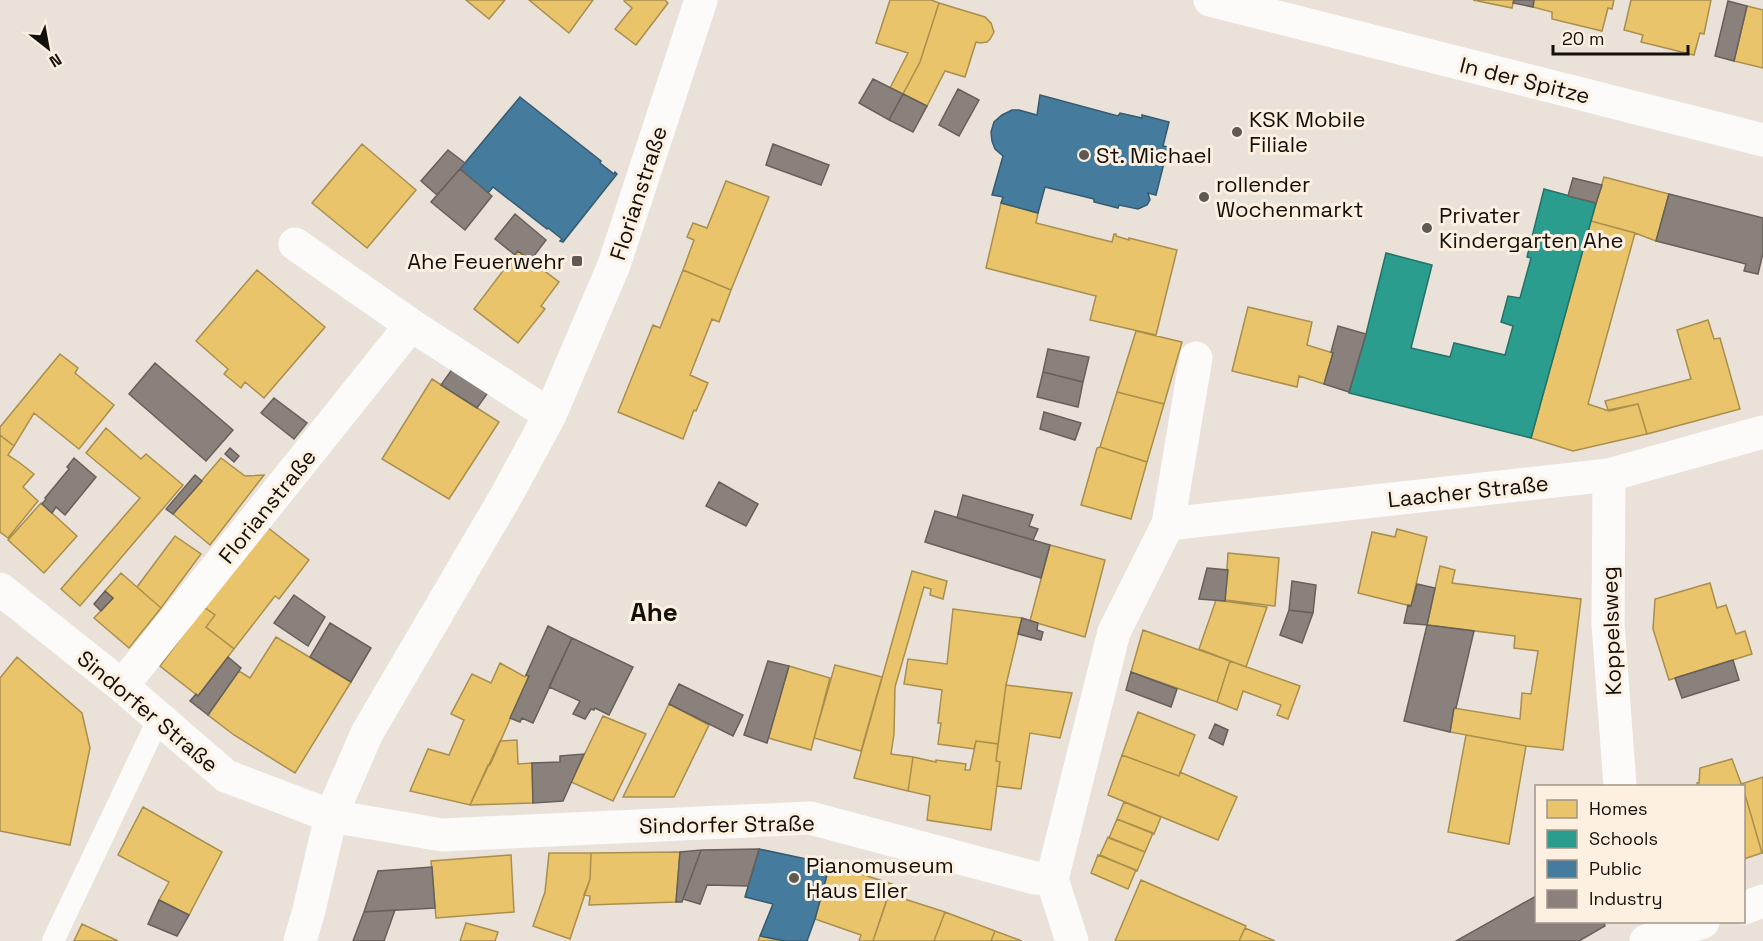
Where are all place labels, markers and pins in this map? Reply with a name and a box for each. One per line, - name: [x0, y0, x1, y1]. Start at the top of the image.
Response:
- place label: KSK Mobile Filiale: [1249, 105, 1365, 158]
- marker: KSK Mobile Filiale: [1230, 125, 1244, 139]
- place label: St. Michael: [1096, 141, 1212, 169]
- marker: St. Michael: [1077, 148, 1091, 162]
- place label: rollender Wochenmarkt: [1216, 170, 1364, 223]
- marker: rollender Wochenmarkt: [1197, 190, 1211, 204]
- place label: Privater Kindergarten Ahe: [1439, 201, 1623, 254]
- marker: Privater Kindergarten Ahe: [1420, 221, 1434, 235]
- place label: Ahe Feuerwehr: [407, 247, 565, 275]
- marker: Ahe Feuerwehr: [570, 254, 584, 268]
- place label: Pianomuseum Haus Eller: [806, 851, 954, 904]
- marker: Pianomuseum Haus Eller: [787, 871, 801, 885]

